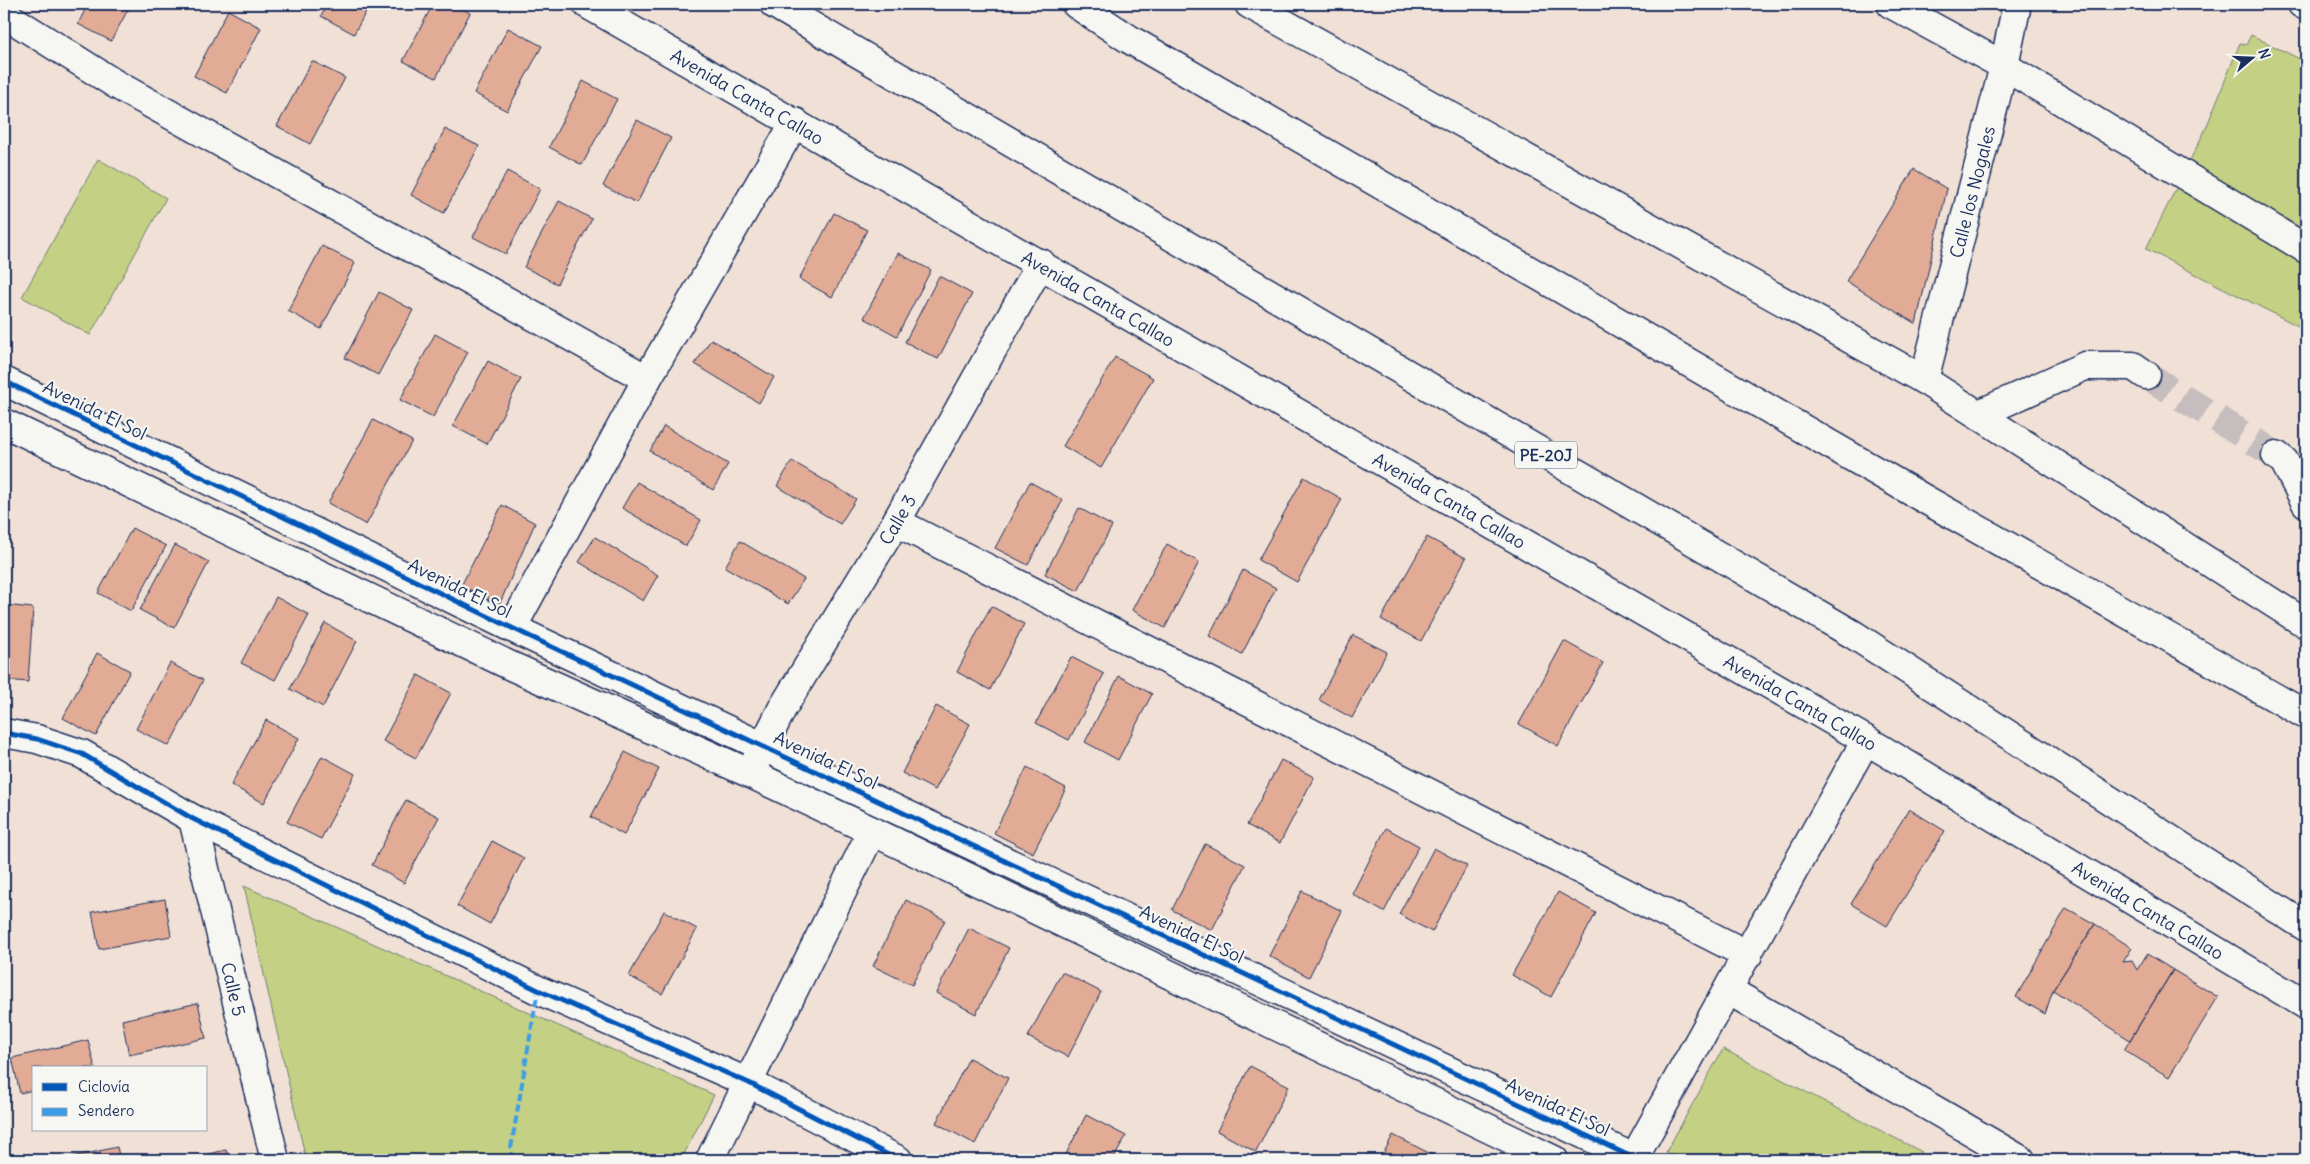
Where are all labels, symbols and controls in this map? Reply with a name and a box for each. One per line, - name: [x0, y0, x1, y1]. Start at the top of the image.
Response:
- north arrow: [2228, 32, 2278, 82]
- street label: Avenida Canta Callao: [667, 43, 828, 149]
- text: N: [2254, 46, 2274, 61]
- street label: Calle los Nogales: [1944, 124, 2000, 260]
- street label: Avenida Canta Callao: [1018, 245, 1179, 351]
- street label: Avenida El Sol: [39, 375, 151, 445]
- road number: PE-20J: [1515, 442, 1577, 468]
- street label: Avenida Canta Callao: [1369, 447, 1530, 553]
- street label: Calle 3: [874, 490, 921, 549]
- street label: Avenida El Sol: [404, 553, 516, 623]
- street label: Avenida Canta Callao: [1720, 649, 1881, 755]
- street label: Avenida El Sol: [770, 726, 882, 794]
- street label: Avenida Canta Callao: [2068, 855, 2228, 964]
- street label: Avenida El Sol: [1136, 900, 1248, 968]
- street label: Calle 5: [216, 960, 251, 1018]
- legend: [32, 1066, 208, 1132]
- street label: Avenida El Sol: [1502, 1073, 1614, 1141]
- text: Ciclovía: [78, 1077, 130, 1096]
- text: Sendero: [78, 1101, 134, 1120]

